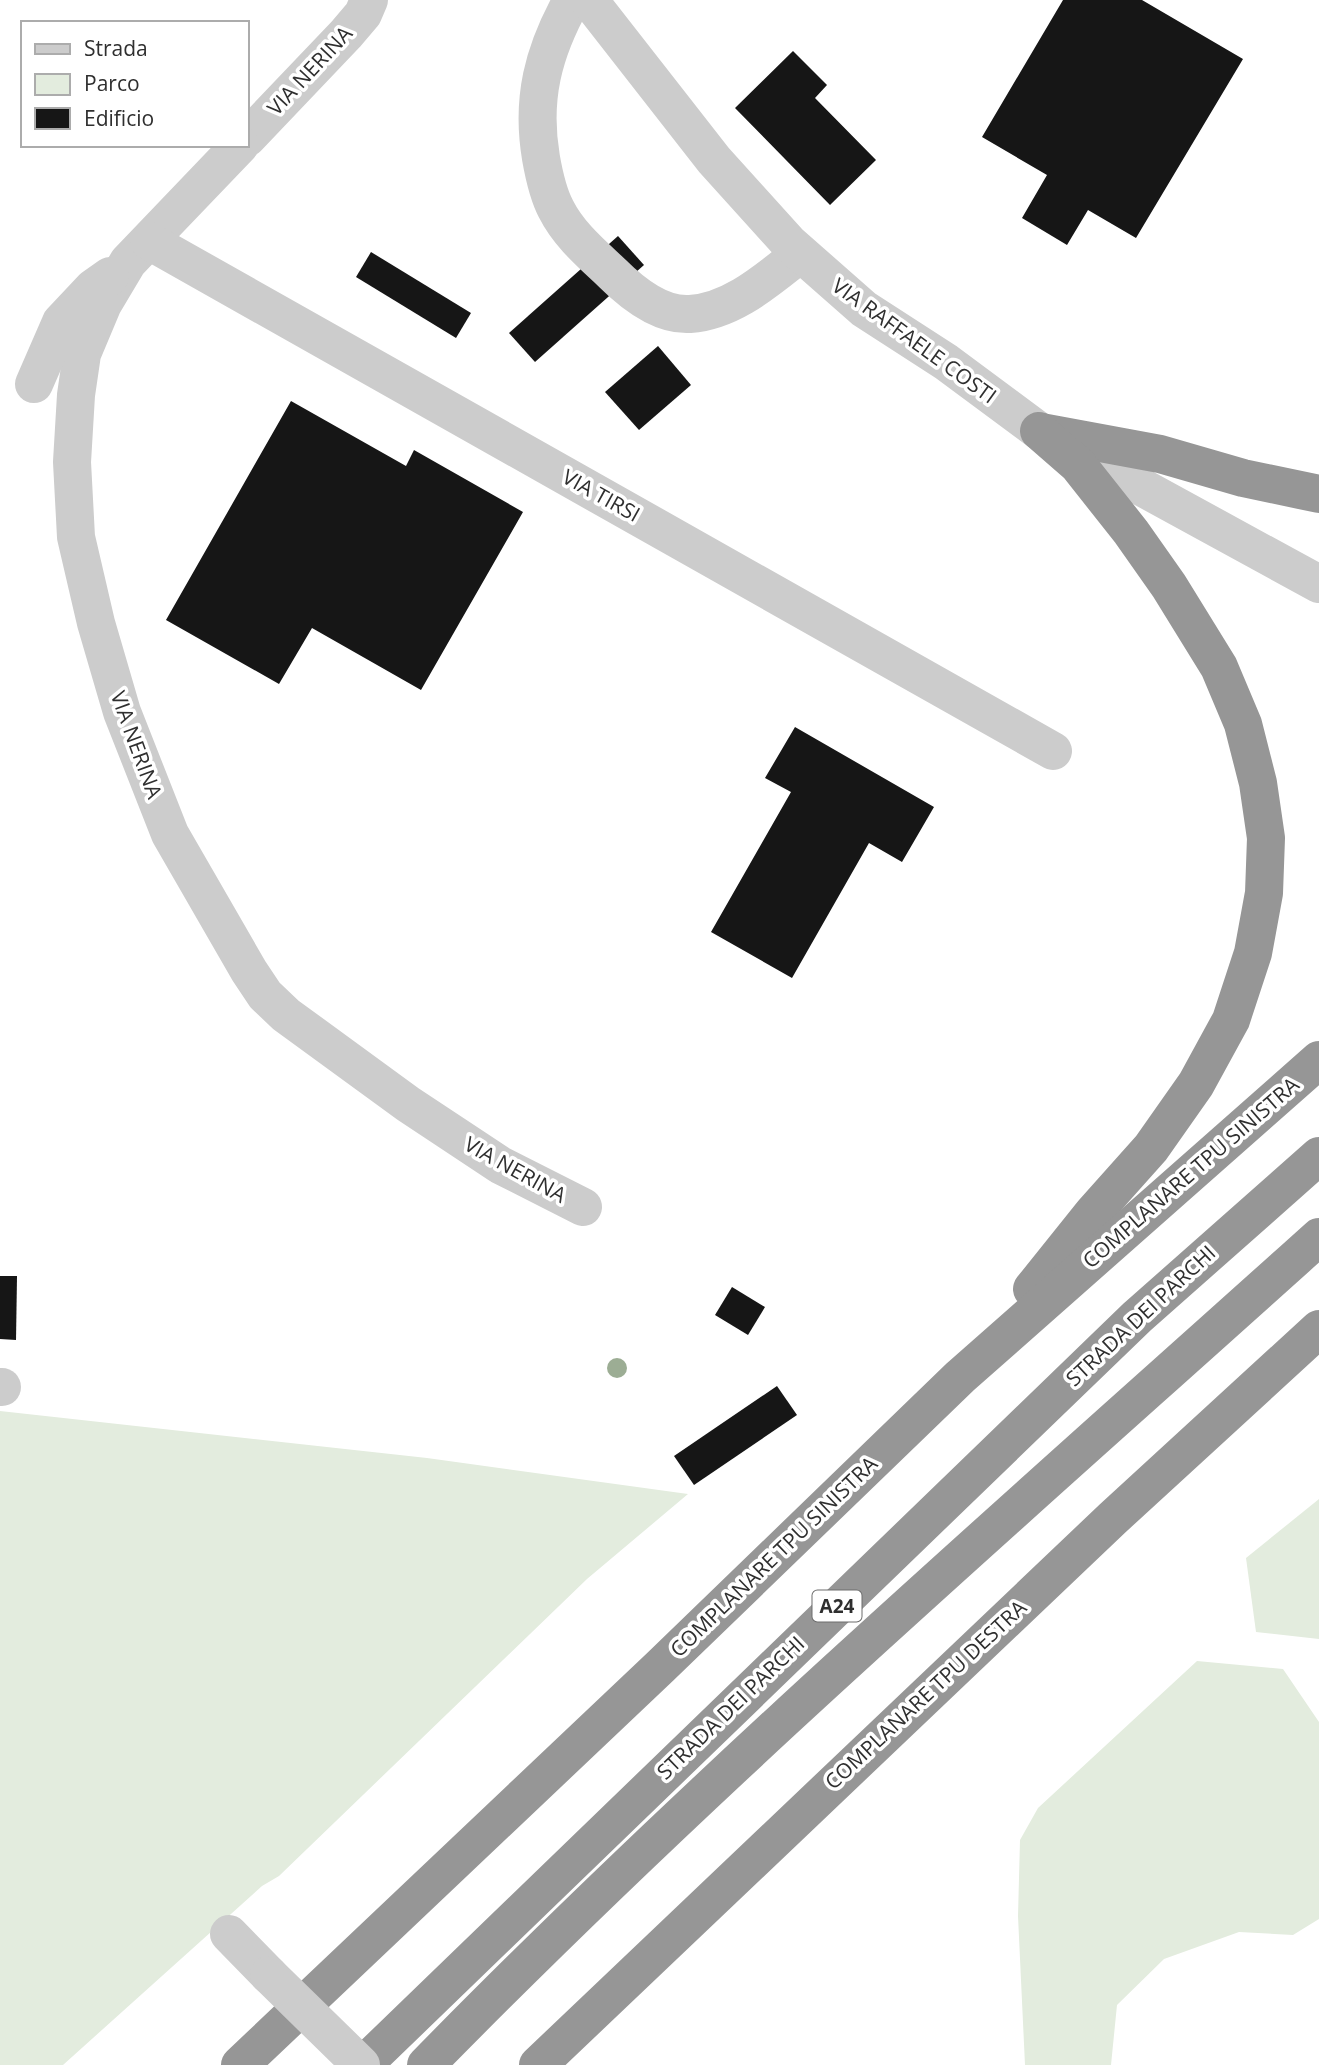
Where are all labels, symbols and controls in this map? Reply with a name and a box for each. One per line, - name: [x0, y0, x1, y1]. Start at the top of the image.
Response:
- street label: VIA NERINA: [261, 19, 358, 121]
- legend: [21, 21, 248, 147]
- text: Strada: [84, 34, 148, 62]
- text: Parco: [84, 69, 140, 97]
- text: Edificio: [84, 104, 154, 132]
- street label: VIA RAFFAELE COSTI: [827, 271, 1002, 409]
- street label: VIA TIRSI: [558, 462, 645, 528]
- street label: VIA NERINA: [105, 687, 170, 803]
- street label: COMPLANARE TPU SINISTRA: [1076, 1070, 1305, 1274]
- street label: VIA NERINA: [459, 1130, 572, 1209]
- street label: STRADA DEI PARCHI: [1059, 1239, 1221, 1392]
- street label: COMPLANARE TPU SINISTRA: [664, 1449, 883, 1663]
- road number: A24: [812, 1590, 862, 1622]
- street label: COMPLANARE TPU DESTRA: [819, 1593, 1033, 1795]
- street label: STRADA DEI PARCHI: [650, 1629, 810, 1785]

